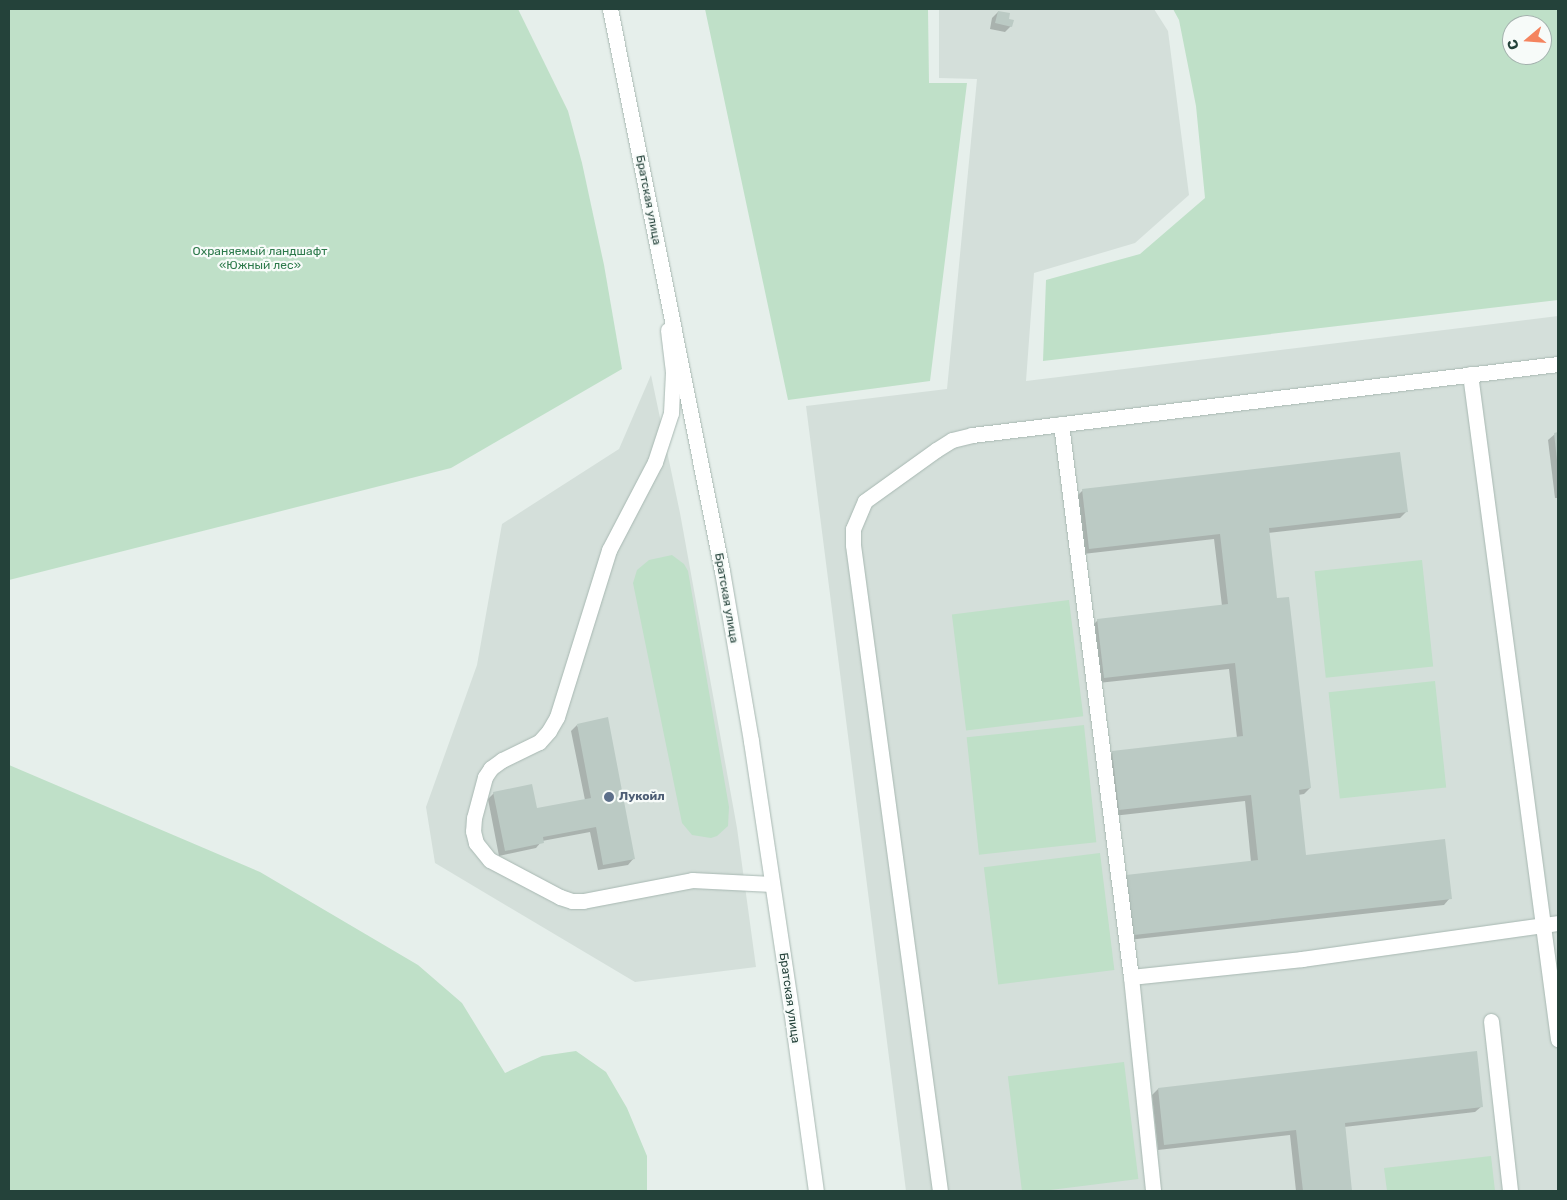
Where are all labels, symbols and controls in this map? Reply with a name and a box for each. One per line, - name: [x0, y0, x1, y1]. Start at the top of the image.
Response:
- north arrow: [1502, 15, 1552, 65]
- text: С: [1504, 37, 1523, 52]
- street label: Братская улица: [632, 154, 664, 246]
- park label: Охраняемый ландшафт «Южный лес»: [193, 245, 327, 273]
- street label: Братская улица: [711, 552, 741, 644]
- place label: Лукойл: [619, 790, 665, 804]
- marker: Лукойл: [603, 791, 615, 803]
- street label: Братская улица: [776, 952, 802, 1044]

